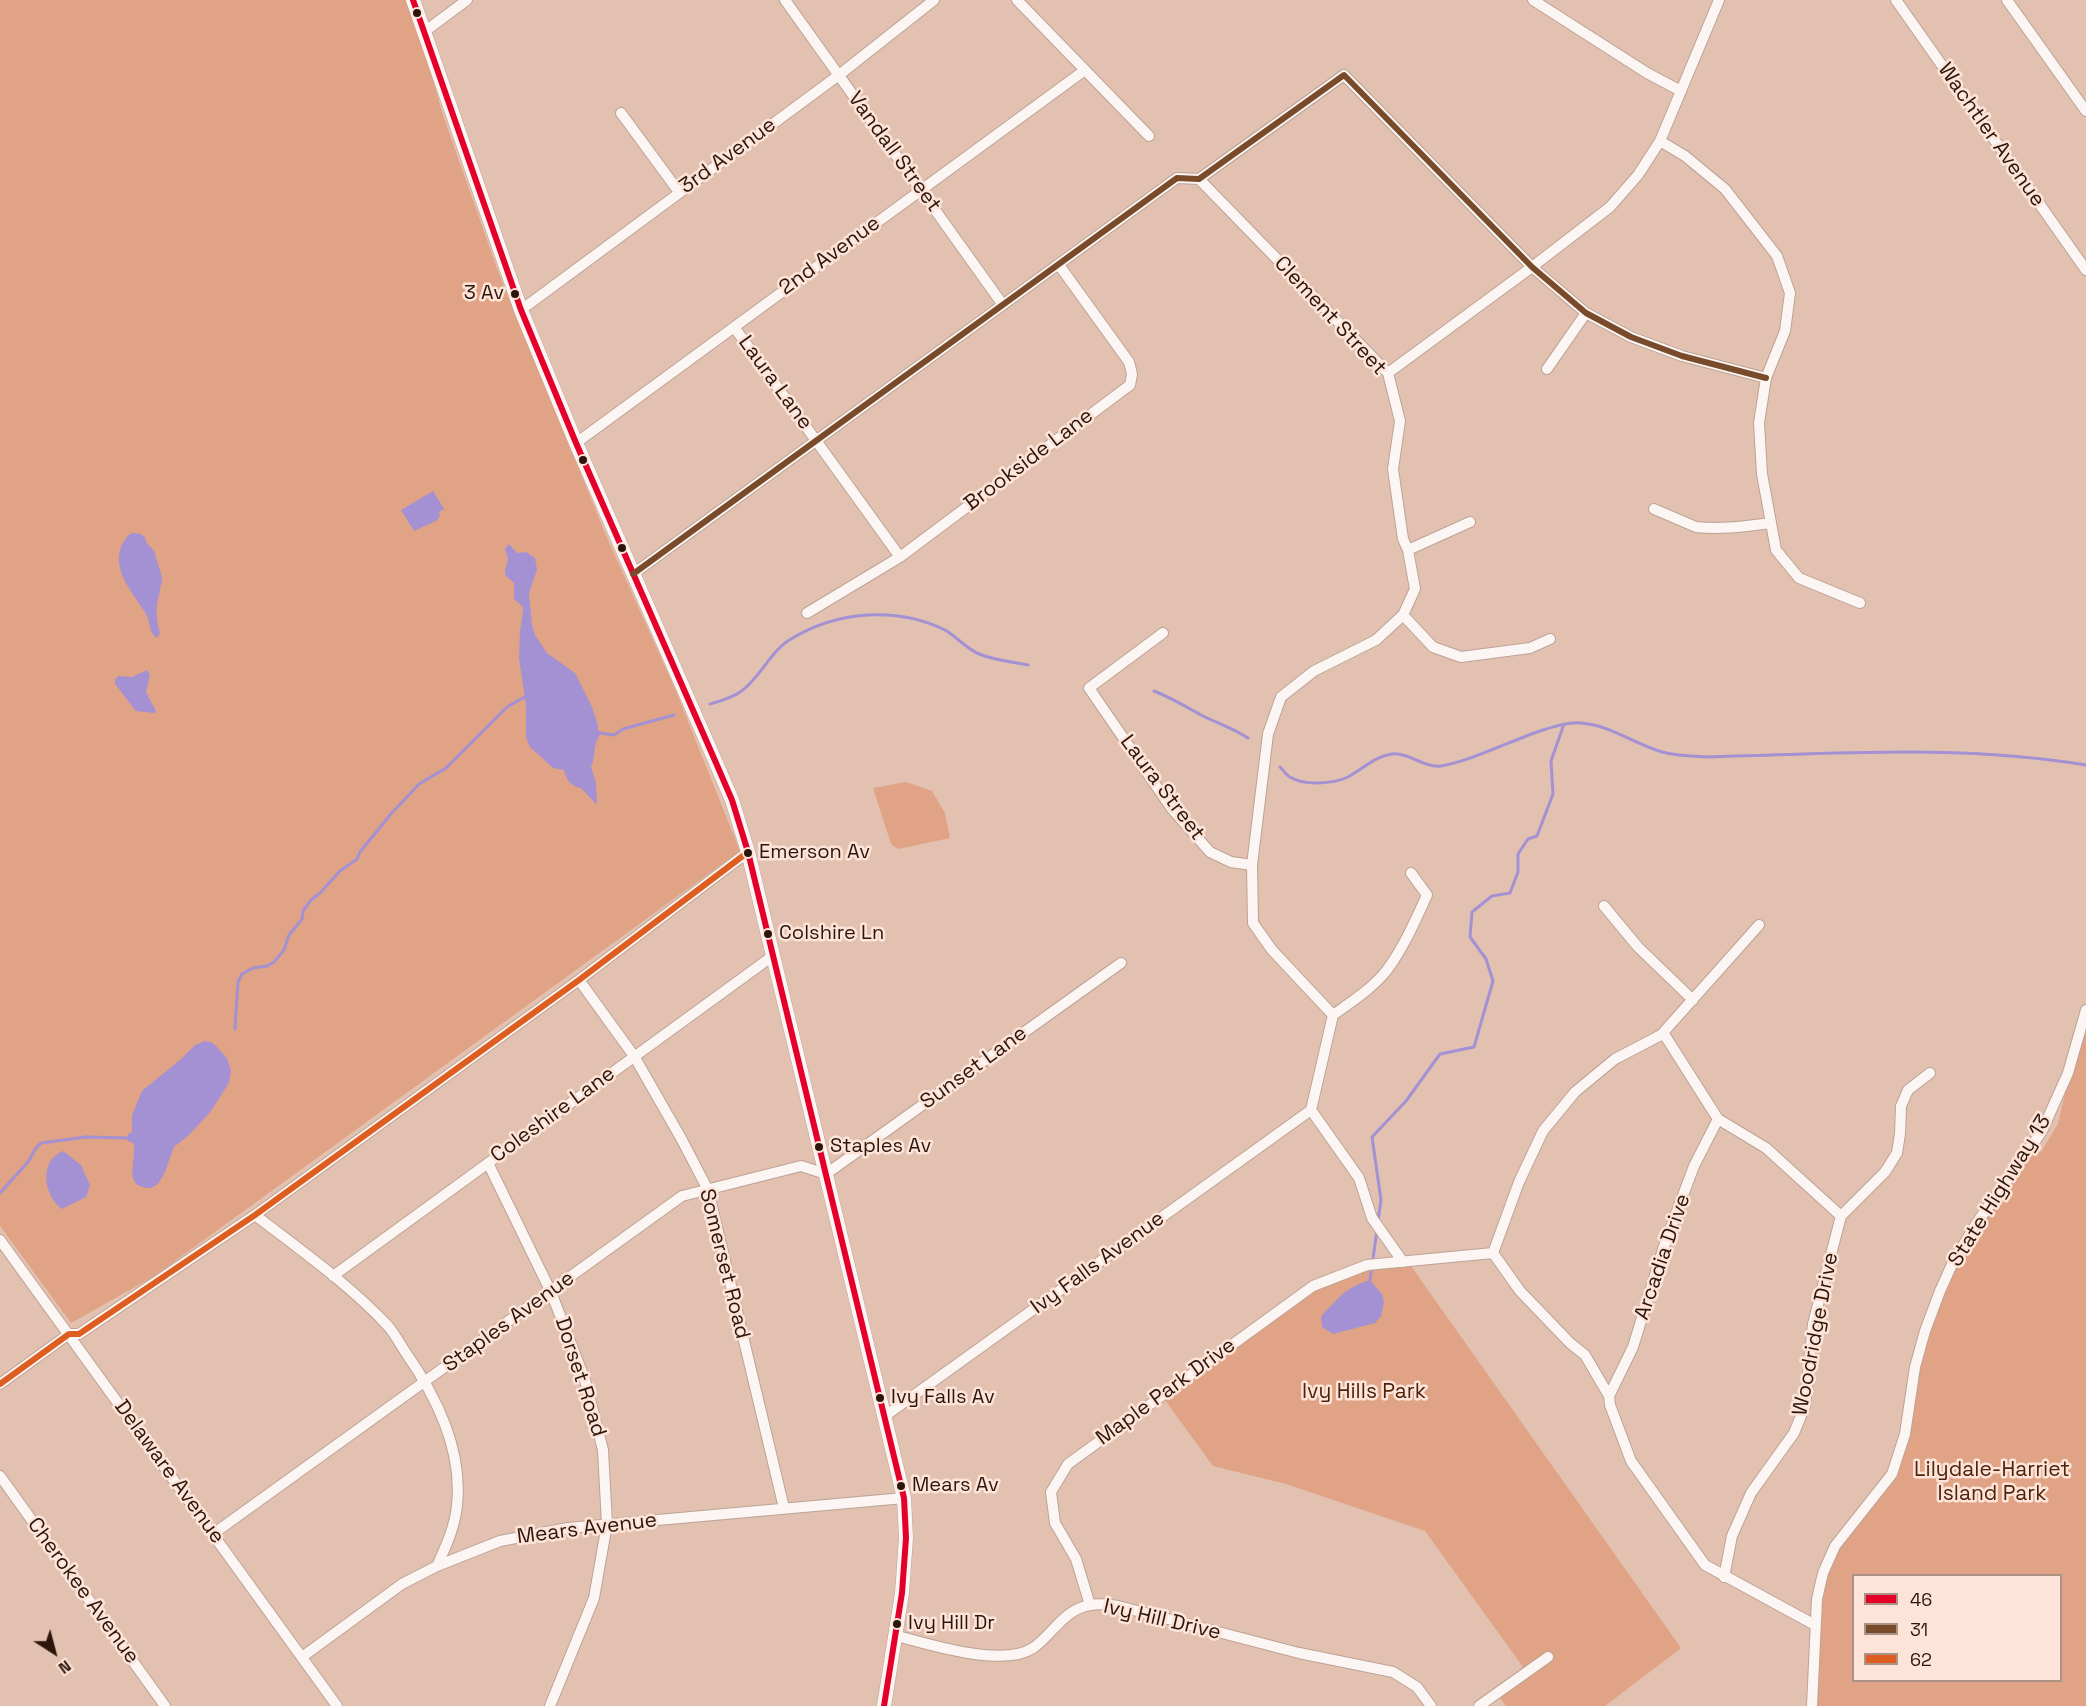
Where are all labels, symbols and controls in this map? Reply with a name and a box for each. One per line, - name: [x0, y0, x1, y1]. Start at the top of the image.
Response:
- unlabelled marker: [411, 7, 423, 19]
- street label: Wachtler Avenue: [1932, 58, 2050, 212]
- street label: Vandall Street: [842, 87, 946, 217]
- street label: 3rd Avenue: [675, 113, 781, 199]
- street label: 2nd Avenue: [775, 211, 885, 301]
- street label: Clement Street: [1268, 251, 1392, 381]
- place label: 3 Av: [464, 282, 504, 306]
- marker: 3 Av: [509, 288, 521, 300]
- street label: Laura Lane: [732, 331, 818, 435]
- street label: Brookside Lane: [960, 403, 1098, 517]
- unlabelled marker: [577, 454, 589, 466]
- unlabelled marker: [616, 542, 628, 554]
- street label: Laura Street: [1114, 730, 1210, 846]
- place label: Emerson Av: [759, 841, 870, 865]
- marker: Emerson Av: [742, 847, 754, 859]
- place label: Colshire Ln: [779, 922, 884, 946]
- marker: Colshire Ln: [762, 928, 774, 940]
- street label: Sunset Lane: [916, 1021, 1032, 1115]
- street label: Coleshire Lane: [486, 1062, 620, 1168]
- street label: State Highway 13: [1943, 1110, 2057, 1272]
- place label: Staples Av: [830, 1135, 931, 1159]
- marker: Staples Av: [813, 1141, 825, 1153]
- street label: Somerset Road: [693, 1186, 755, 1342]
- street label: Arcadia Drive: [1630, 1191, 1696, 1323]
- street label: Ivy Falls Avenue: [1026, 1206, 1170, 1320]
- street label: Woodridge Drive: [1788, 1250, 1844, 1418]
- street label: Staples Avenue: [438, 1266, 580, 1378]
- street label: Dorset Road: [549, 1314, 611, 1440]
- street label: Maple Park Drive: [1091, 1333, 1241, 1451]
- park label: Ivy Hills Park: [1302, 1379, 1426, 1405]
- place label: Ivy Falls Av: [891, 1386, 995, 1410]
- marker: Ivy Falls Av: [874, 1392, 886, 1404]
- street label: Delaware Avenue: [108, 1395, 230, 1549]
- park label: Lilydale-Harriet Island Park: [1914, 1457, 2070, 1507]
- place label: Mears Av: [912, 1474, 999, 1498]
- marker: Mears Av: [895, 1480, 907, 1492]
- street label: Mears Avenue: [515, 1508, 659, 1550]
- street label: Cherokee Avenue: [22, 1513, 144, 1669]
- legend: [1852, 1574, 2062, 1682]
- text: 46: [1910, 1588, 1932, 1611]
- street label: Ivy Hill Drive: [1101, 1594, 1223, 1646]
- place label: Ivy Hill Dr: [908, 1612, 995, 1636]
- marker: Ivy Hill Dr: [891, 1618, 903, 1630]
- text: 31: [1910, 1618, 1928, 1641]
- north arrow: [24, 1622, 84, 1682]
- text: 62: [1910, 1648, 1932, 1671]
- text: N: [54, 1655, 75, 1679]

